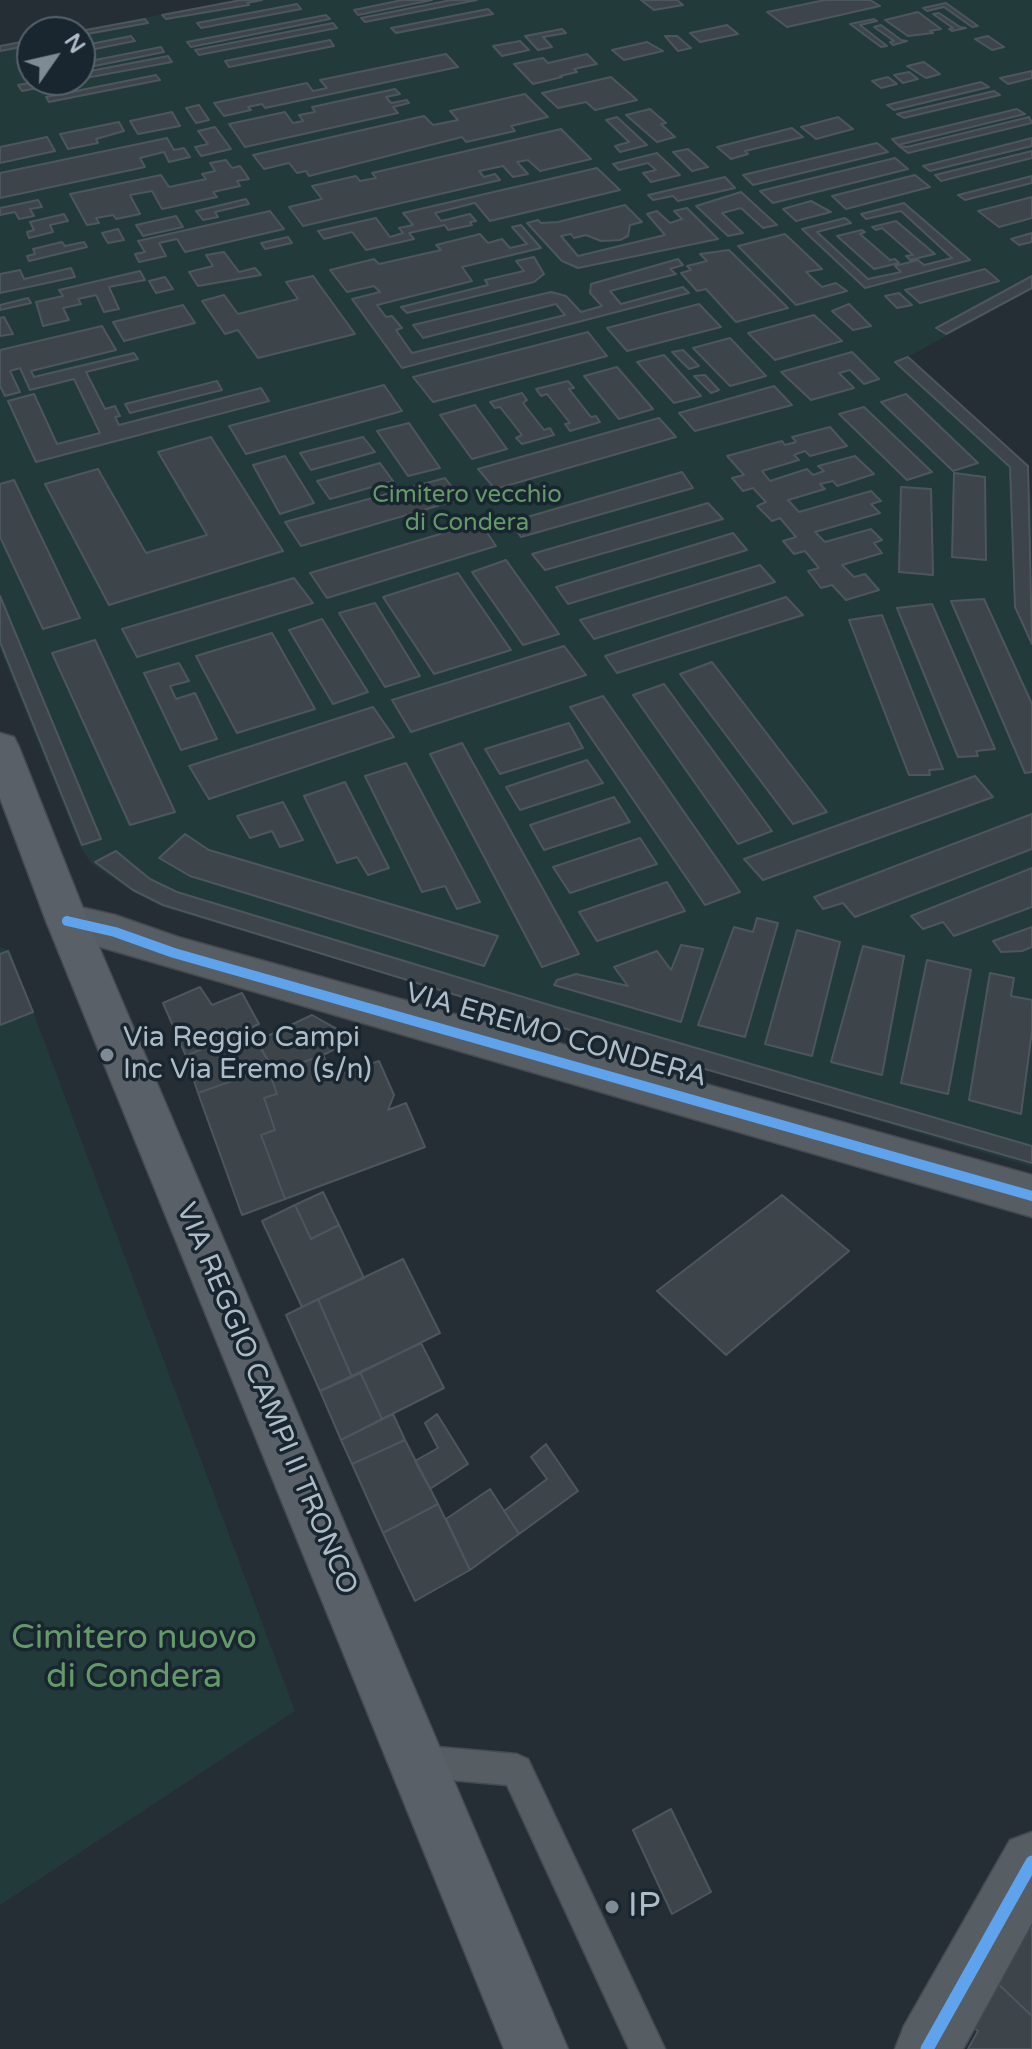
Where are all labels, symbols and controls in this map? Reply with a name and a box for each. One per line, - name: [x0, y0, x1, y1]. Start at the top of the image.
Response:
- north arrow: [16, 16, 96, 96]
- text: N: [59, 29, 90, 58]
- park label: Cimitero vecchio di Condera: [372, 482, 562, 538]
- street label: VIA EREMO CONDERA: [401, 977, 711, 1095]
- place label: Via Reggio Campi Inc Via Eremo (s/n): [123, 1022, 372, 1088]
- marker: Via Reggio Campi Inc Via Eremo (s/n): [98, 1046, 116, 1064]
- street label: VIA REGGIO CAMPI II TRONCO: [168, 1198, 364, 1600]
- park label: Cimitero nuovo di Condera: [11, 1619, 257, 1698]
- place label: IP: [628, 1887, 661, 1927]
- marker: IP: [603, 1898, 621, 1916]

